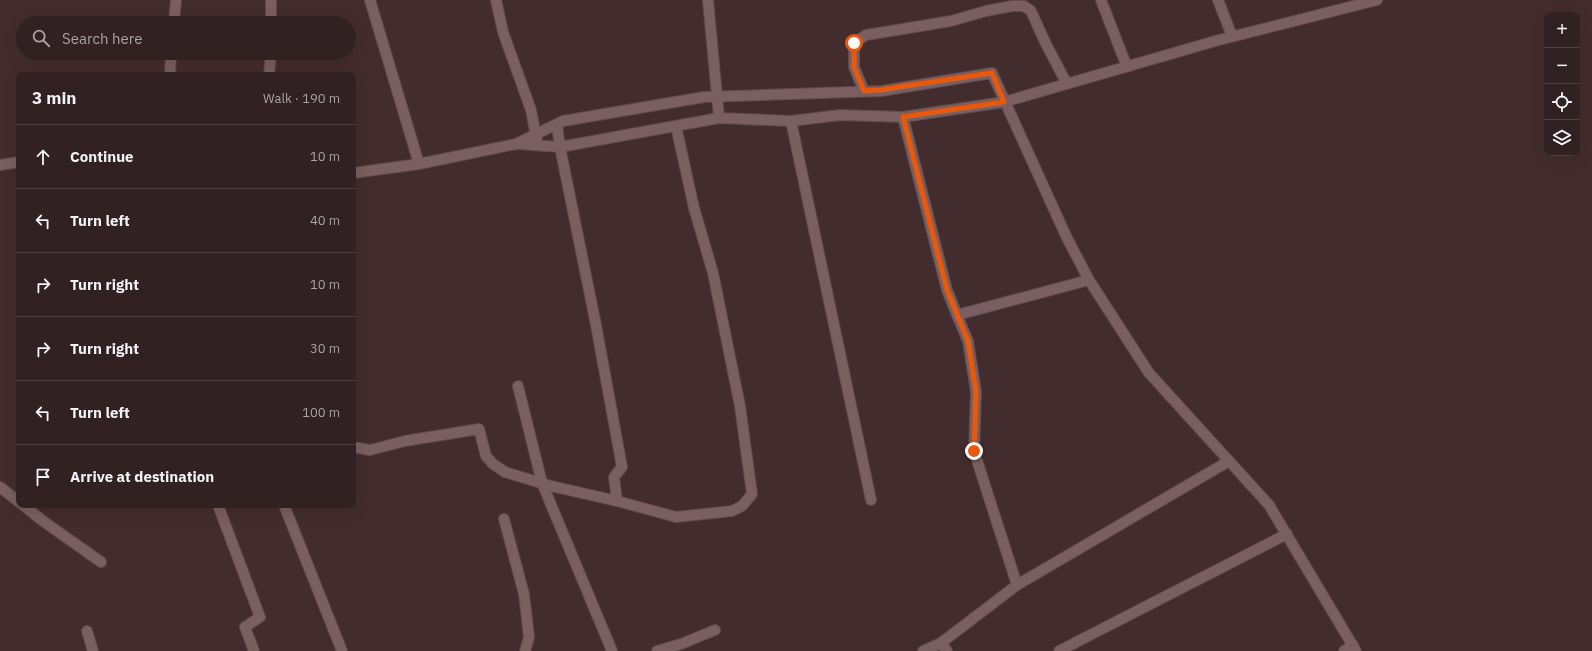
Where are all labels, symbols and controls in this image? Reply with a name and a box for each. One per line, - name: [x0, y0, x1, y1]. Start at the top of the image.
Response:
- map controls: [1544, 12, 1580, 156]
- button: +: [1544, 12, 1580, 48]
- search box: [16, 16, 356, 60]
- icon: search: [30, 27, 52, 49]
- text: Search here: [62, 29, 142, 48]
- route start: [845, 34, 863, 52]
- button: −: [1544, 48, 1580, 84]
- button: locate: [1544, 84, 1580, 120]
- text: 3 min: [32, 87, 76, 109]
- text: Walk · 190 m: [263, 90, 340, 107]
- button: layers: [1544, 120, 1580, 156]
- icon: ahead: [32, 146, 54, 168]
- text: Continue: [70, 147, 134, 166]
- text: 10 m: [310, 148, 340, 165]
- icon: left: [32, 210, 54, 232]
- text: Turn left: [70, 211, 130, 230]
- text: 40 m: [310, 212, 340, 229]
- icon: right: [32, 274, 54, 296]
- text: Turn right: [70, 275, 139, 294]
- text: 10 m: [310, 276, 340, 293]
- icon: right: [32, 338, 54, 360]
- text: Turn right: [70, 339, 139, 358]
- text: 30 m: [310, 340, 340, 357]
- icon: left: [32, 402, 54, 424]
- text: Turn left: [70, 403, 130, 422]
- text: 100 m: [302, 404, 340, 421]
- route end: [965, 442, 983, 460]
- icon: arrive: [32, 466, 54, 488]
- text: Arrive at destination: [70, 467, 214, 486]

